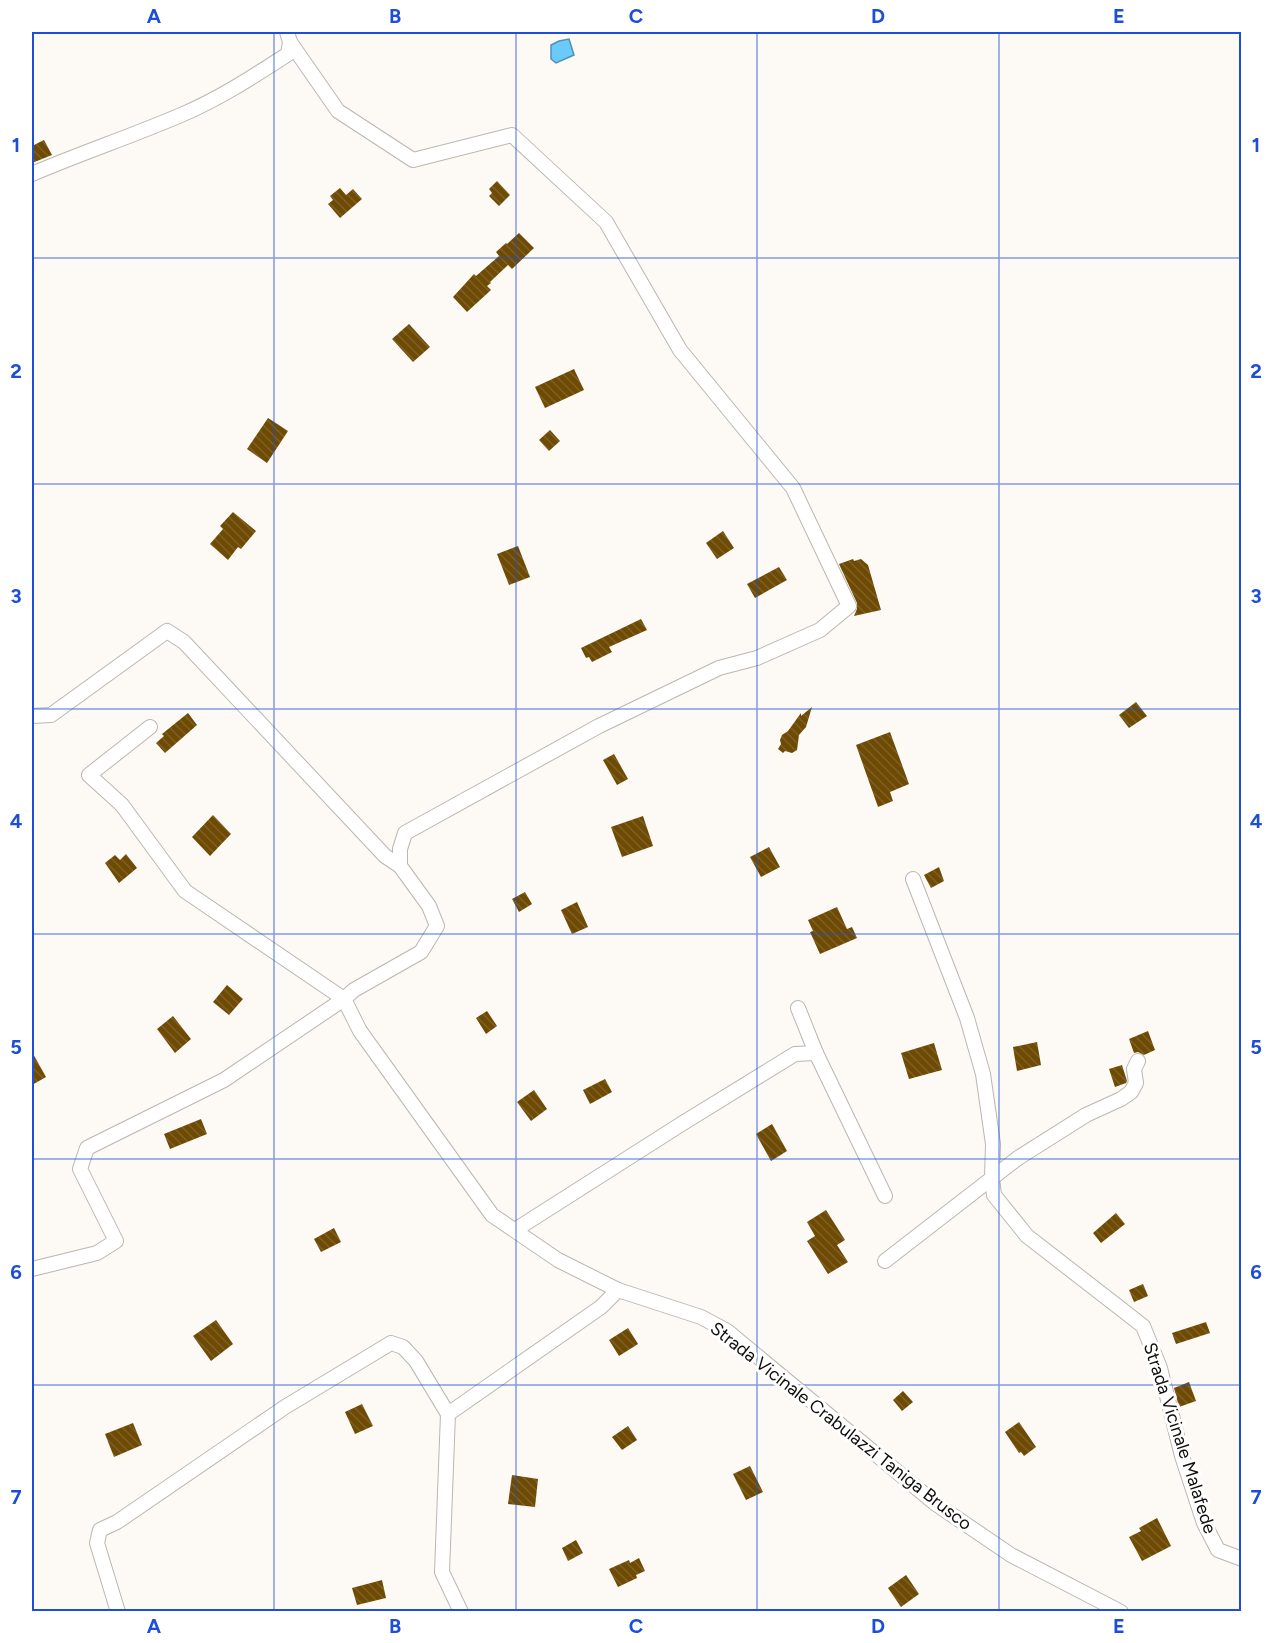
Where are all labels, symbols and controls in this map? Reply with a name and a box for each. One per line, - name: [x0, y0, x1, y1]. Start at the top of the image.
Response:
- text: A: [147, 4, 162, 28]
- text: B: [389, 4, 401, 28]
- text: C: [629, 4, 643, 28]
- text: D: [871, 4, 885, 28]
- text: E: [1113, 4, 1125, 28]
- text: 1: [12, 133, 20, 157]
- text: 1: [1252, 133, 1260, 157]
- text: 2: [10, 359, 22, 383]
- text: 2: [1250, 359, 1262, 383]
- text: 3: [10, 584, 22, 608]
- text: 3: [1250, 584, 1262, 608]
- text: 4: [10, 809, 23, 833]
- text: 4: [1250, 809, 1263, 833]
- text: 5: [10, 1035, 22, 1059]
- text: 5: [1250, 1035, 1262, 1059]
- text: 6: [10, 1260, 22, 1284]
- text: 6: [1250, 1260, 1262, 1284]
- street label: Strada Vicinale Crabulazzi Taniga Brusco: [706, 1317, 976, 1535]
- street label: Strada Vicinale Malafede: [1139, 1340, 1221, 1536]
- text: 7: [10, 1485, 22, 1509]
- text: 7: [1250, 1485, 1262, 1509]
- text: A: [147, 1614, 162, 1638]
- text: B: [389, 1614, 401, 1638]
- text: C: [629, 1614, 643, 1638]
- text: D: [871, 1614, 885, 1638]
- text: E: [1113, 1614, 1125, 1638]

